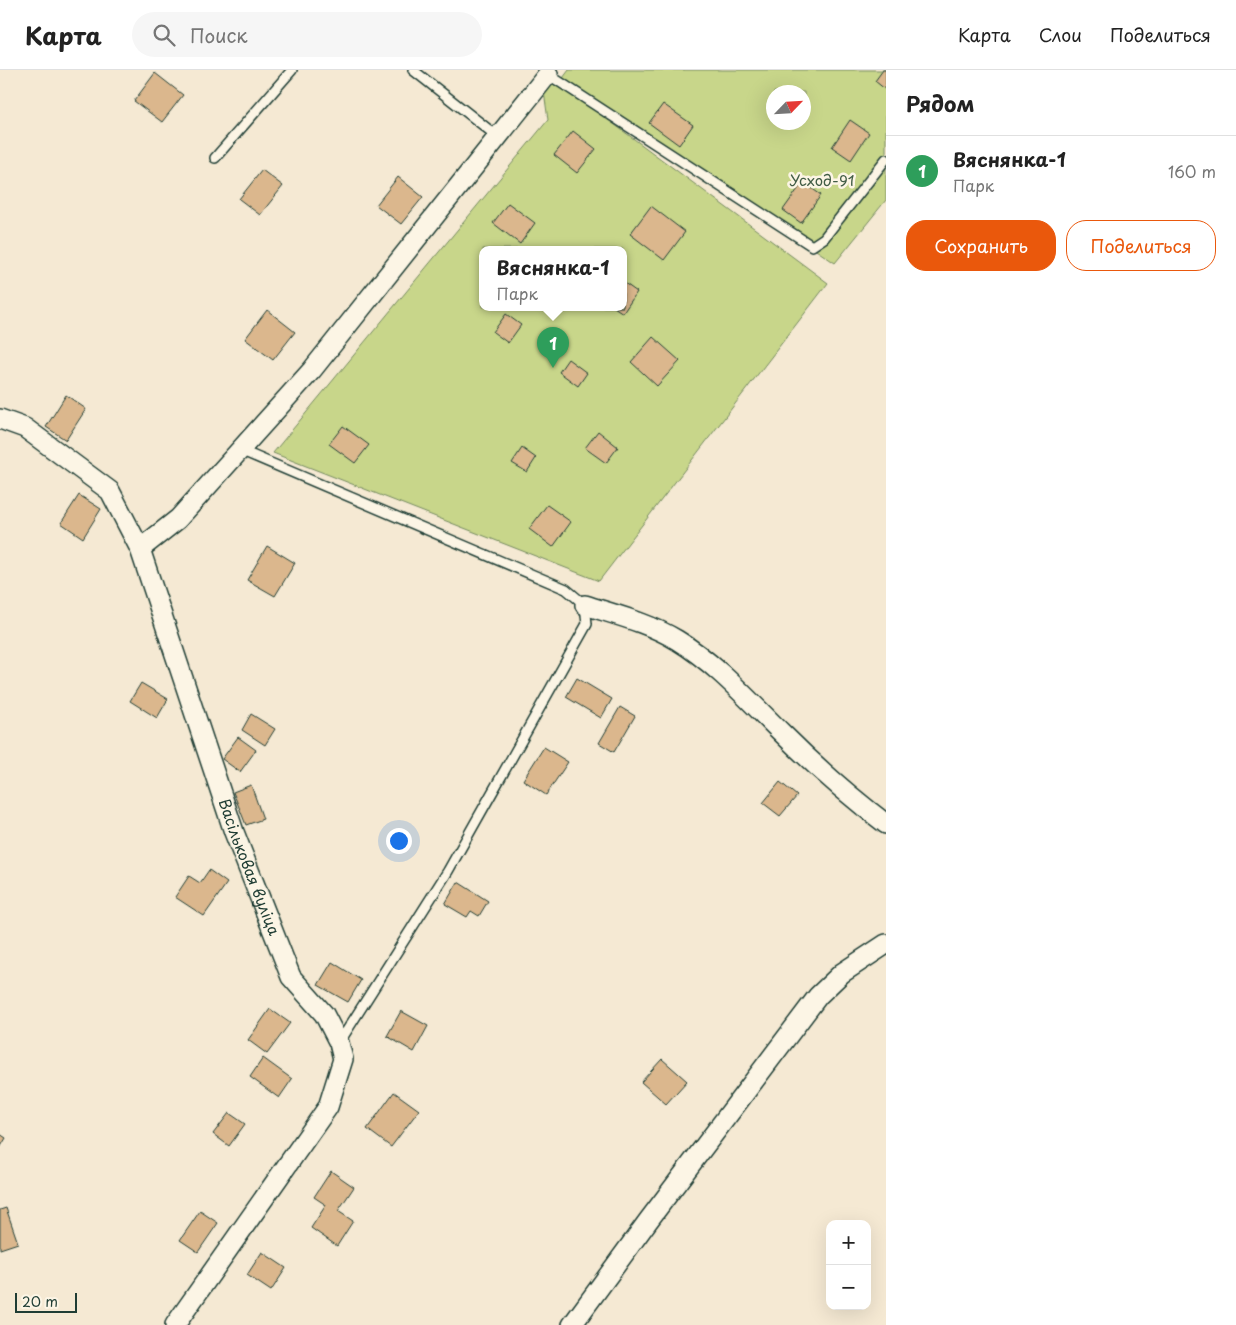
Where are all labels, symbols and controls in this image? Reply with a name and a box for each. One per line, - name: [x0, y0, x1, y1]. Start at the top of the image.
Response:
- search box: [132, 12, 482, 57]
- text: Карта: [25, 17, 102, 53]
- icon: search: [150, 21, 178, 49]
- text: Поиск: [190, 21, 248, 49]
- text: Карта: [958, 21, 1011, 48]
- text: Слои: [1039, 21, 1082, 48]
- text: Поделиться: [1110, 21, 1211, 48]
- north arrow: [766, 85, 811, 130]
- text: Рядом: [906, 87, 974, 119]
- text: Вяснянка-1: [953, 145, 1066, 173]
- text: 1: [918, 159, 926, 183]
- text: 160 m: [1168, 159, 1216, 183]
- park label: Усход-91: [789, 168, 855, 191]
- text: Парк: [953, 173, 994, 197]
- button: Сохранить: [906, 220, 1056, 271]
- button: Поделиться: [1066, 220, 1216, 271]
- popup: [479, 246, 627, 311]
- text: Вяснянка-1: [497, 253, 609, 281]
- text: Парк: [497, 281, 538, 305]
- pin: 1: [537, 327, 569, 368]
- street label: Васільковая вуліца: [214, 795, 287, 939]
- your location: [386, 828, 412, 854]
- map controls: [826, 1220, 871, 1310]
- button: +: [826, 1220, 871, 1265]
- button: −: [826, 1265, 871, 1310]
- scale bar: [15, 1290, 78, 1313]
- text: 20 m: [22, 1291, 58, 1312]

